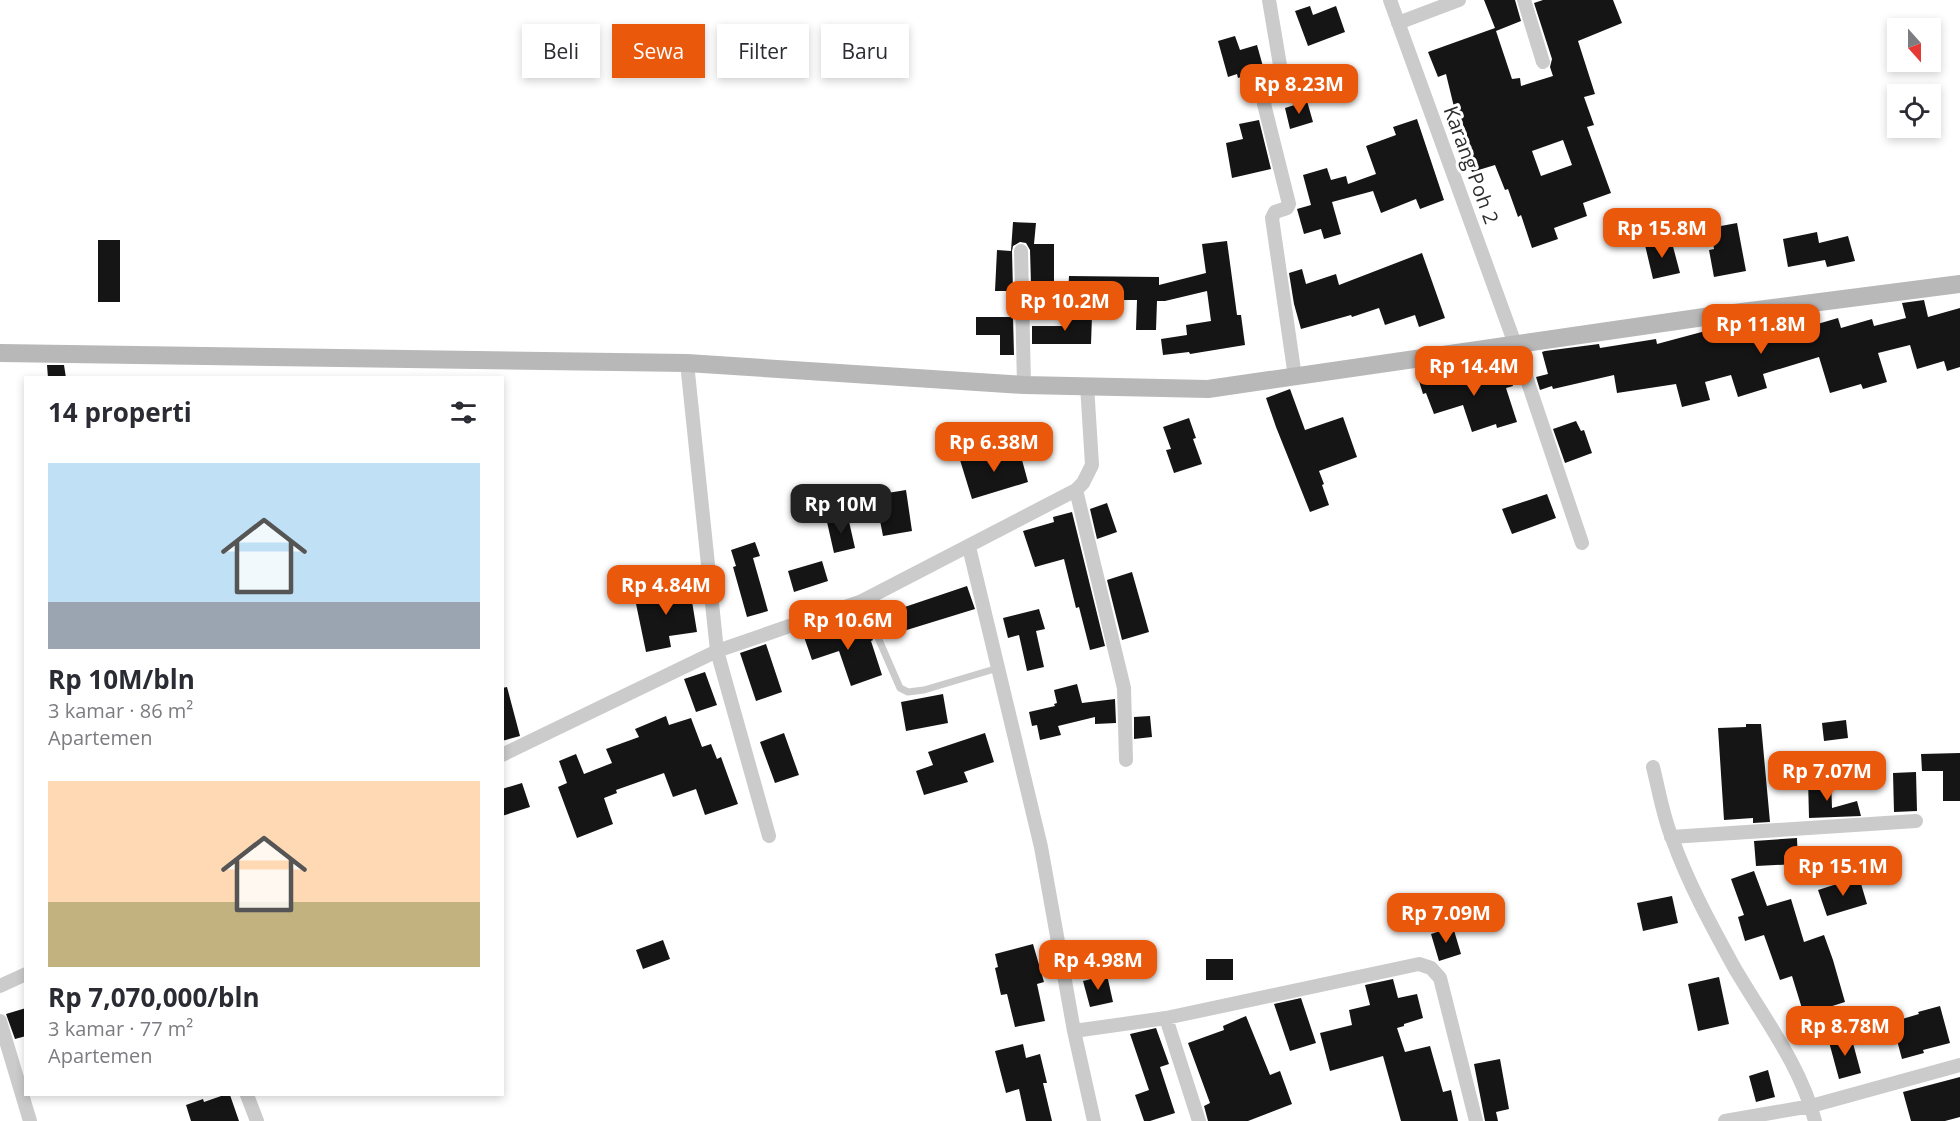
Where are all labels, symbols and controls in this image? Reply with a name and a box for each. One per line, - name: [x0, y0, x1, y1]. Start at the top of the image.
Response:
- north arrow: [1887, 18, 1941, 72]
- map controls: [1887, 18, 1941, 138]
- chip: Beli: [522, 24, 600, 78]
- chip: Sewa: [612, 24, 705, 78]
- chip: Filter: [717, 24, 809, 78]
- chip: Baru: [821, 24, 909, 78]
- pin: Rp 8.23M: [1237, 64, 1361, 115]
- text: Rp 8.23M: [1254, 70, 1344, 97]
- button: locate: [1887, 84, 1941, 138]
- street label: Karang Poh 2: [1438, 102, 1505, 228]
- pin: Rp 15.8M: [1600, 208, 1724, 259]
- text: Rp 15.8M: [1617, 214, 1707, 241]
- pin: Rp 10.2M: [1003, 281, 1127, 332]
- text: Rp 10.2M: [1020, 287, 1110, 314]
- pin: Rp 11.8M: [1699, 304, 1823, 355]
- text: Rp 11.8M: [1716, 310, 1806, 337]
- pin: Rp 14.4M: [1412, 346, 1536, 397]
- text: Rp 14.4M: [1429, 352, 1519, 379]
- text: 14 properti: [48, 394, 192, 430]
- icon: filters: [447, 396, 480, 429]
- pin: Rp 6.38M: [932, 422, 1056, 473]
- text: Rp 6.38M: [949, 428, 1039, 455]
- pin: Rp 10M: [792, 484, 890, 535]
- text: Rp 10M: [805, 490, 877, 517]
- icon: home: [210, 502, 318, 610]
- pin: Rp 4.84M: [604, 565, 728, 616]
- text: Rp 4.84M: [621, 571, 711, 598]
- pin: Rp 10.6M: [786, 600, 910, 651]
- text: Rp 10.6M: [803, 606, 893, 633]
- text: Rp 10M/bln: [48, 661, 195, 697]
- text: 3 kamar · 86 m²: [48, 697, 193, 724]
- text: Apartemen: [48, 724, 153, 751]
- pin: Rp 7.07M: [1765, 751, 1889, 802]
- text: Rp 7.07M: [1782, 757, 1872, 784]
- icon: home: [210, 820, 318, 928]
- pin: Rp 15.1M: [1781, 846, 1905, 897]
- text: Rp 15.1M: [1798, 852, 1888, 879]
- pin: Rp 7.09M: [1384, 893, 1508, 944]
- text: Rp 7.09M: [1401, 899, 1491, 926]
- pin: Rp 4.98M: [1036, 940, 1160, 991]
- text: Rp 4.98M: [1053, 946, 1143, 973]
- text: Rp 7,070,000/bln: [48, 979, 259, 1015]
- pin: Rp 8.78M: [1783, 1006, 1907, 1057]
- text: Rp 8.78M: [1800, 1012, 1890, 1039]
- text: 3 kamar · 77 m²: [48, 1015, 193, 1042]
- text: Apartemen: [48, 1042, 153, 1069]

